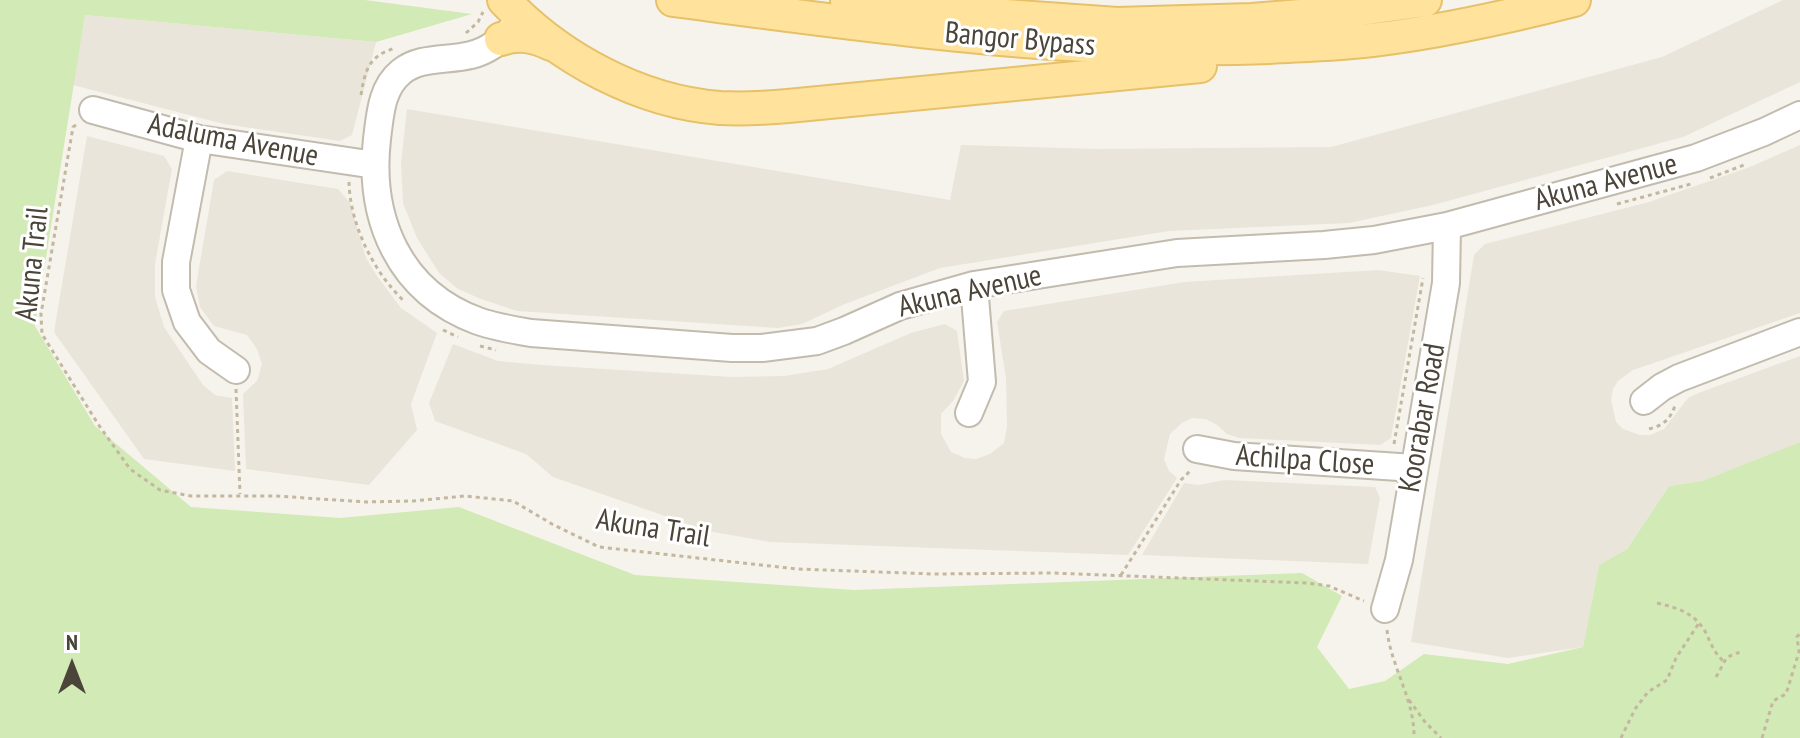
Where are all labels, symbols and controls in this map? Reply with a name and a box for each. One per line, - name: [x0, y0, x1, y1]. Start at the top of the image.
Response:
- street label: Bangor Bypass: [943, 16, 1097, 64]
- street label: Adaluma Avenue: [145, 107, 321, 175]
- street label: Akuna Avenue: [1531, 147, 1681, 219]
- street label: Akuna Trail: [9, 205, 57, 323]
- street label: Akuna Avenue: [895, 258, 1045, 326]
- street label: Koorabar Road: [1392, 341, 1454, 495]
- street label: Achilpa Close: [1234, 438, 1376, 484]
- street label: Akuna Trail: [593, 502, 713, 556]
- north arrow: [32, 626, 112, 706]
- text: N: [66, 628, 78, 656]

